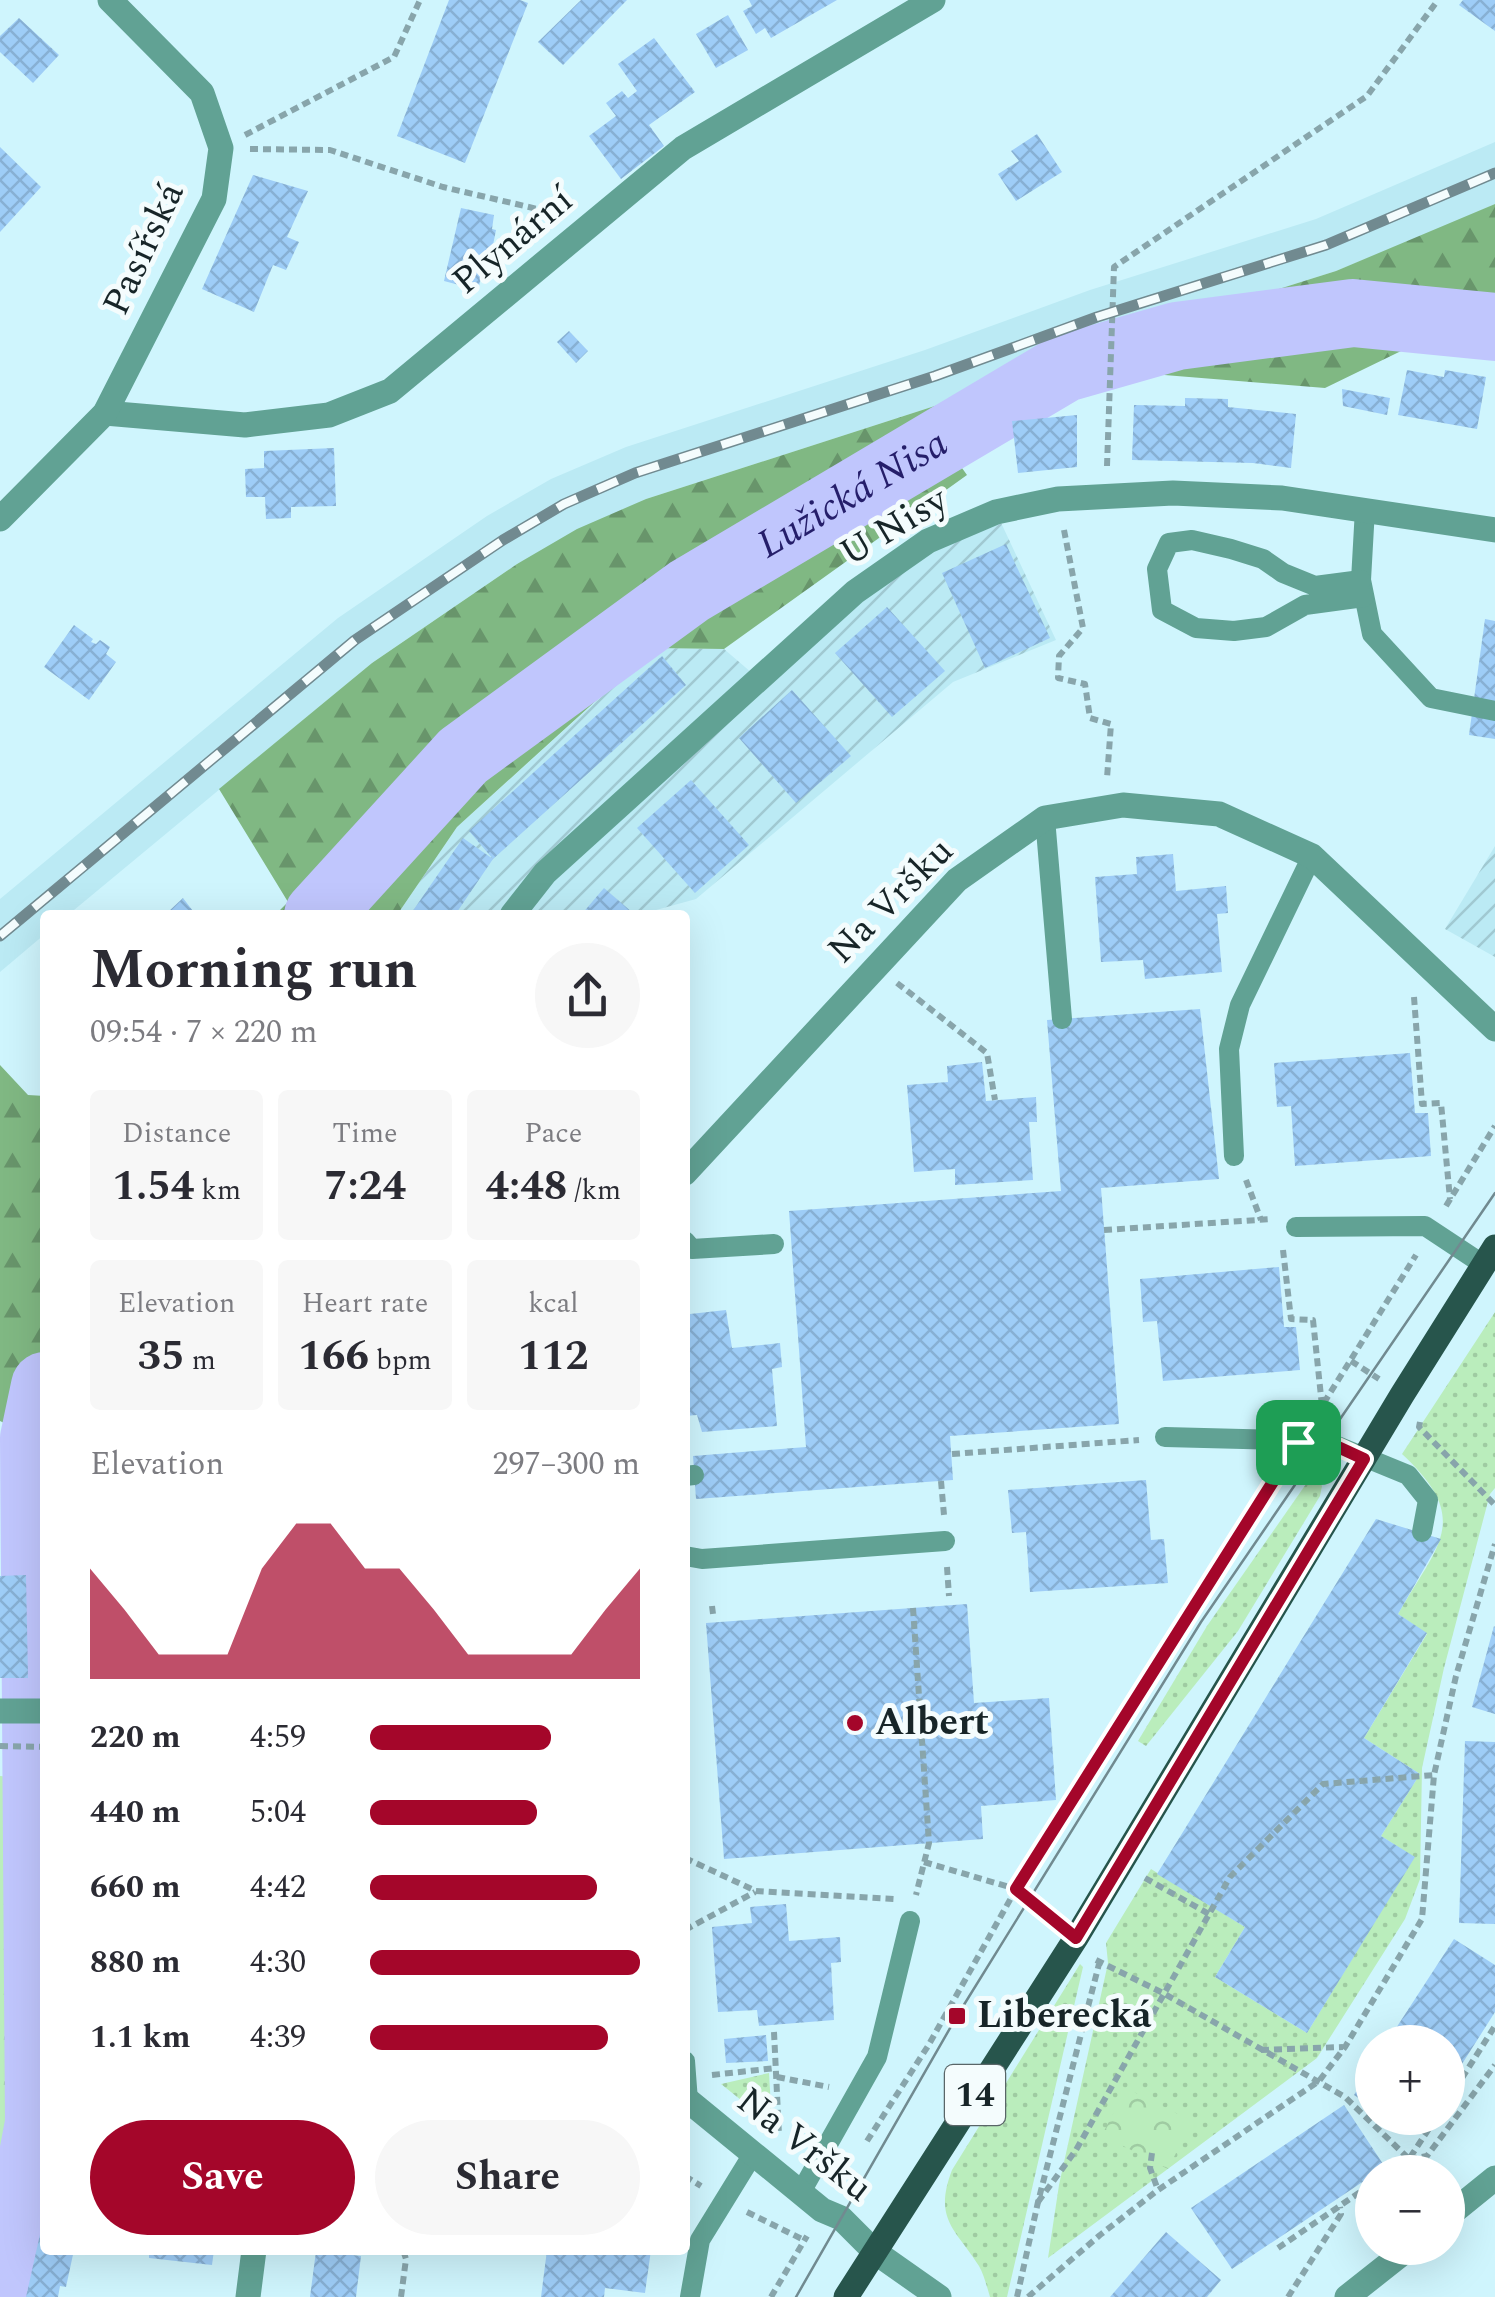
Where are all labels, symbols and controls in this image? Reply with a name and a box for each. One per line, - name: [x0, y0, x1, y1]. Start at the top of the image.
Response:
- street label: Plynární: [440, 171, 588, 309]
- street label: Pasířská: [88, 172, 200, 325]
- water label: Lužická Nisa: [745, 414, 960, 575]
- street label: U Nisy: [829, 471, 961, 582]
- street label: Na Vršku: [814, 824, 968, 978]
- text: Morning run: [90, 929, 418, 1012]
- button: share: [535, 943, 640, 1048]
- text: 09:54 · 7 × 220 m: [90, 1008, 318, 1057]
- text: Distance: [122, 1112, 231, 1155]
- text: Time: [332, 1112, 398, 1155]
- text: Pace: [524, 1112, 582, 1155]
- text: 1.54: [112, 1155, 194, 1218]
- text: 7:24: [324, 1155, 406, 1218]
- text: 4:48: [485, 1155, 567, 1218]
- text: km: [194, 1169, 241, 1212]
- text: /km: [567, 1169, 621, 1212]
- text: Elevation: [118, 1282, 235, 1325]
- text: Heart rate: [302, 1282, 428, 1325]
- text: kcal: [528, 1282, 578, 1325]
- text: 35: [138, 1325, 185, 1388]
- text: 166: [298, 1325, 369, 1388]
- text: 112: [518, 1325, 589, 1388]
- text: m: [185, 1339, 216, 1382]
- text: bpm: [369, 1339, 432, 1382]
- pin: [1256, 1400, 1341, 1485]
- icon: arrive: [1271, 1415, 1326, 1470]
- text: Elevation: [90, 1440, 224, 1489]
- text: 297–300 m: [492, 1440, 640, 1489]
- place label: Albert: [875, 1694, 989, 1752]
- marker: Albert: [844, 1712, 866, 1734]
- text: 220 m: [90, 1713, 181, 1762]
- text: 4:59: [250, 1713, 306, 1762]
- text: 440 m: [90, 1788, 181, 1837]
- text: 5:04: [250, 1788, 306, 1837]
- text: 660 m: [90, 1863, 181, 1912]
- text: 4:42: [250, 1863, 306, 1912]
- text: 880 m: [90, 1938, 181, 1987]
- text: 4:30: [250, 1938, 306, 1987]
- place label: Liberecká: [977, 1987, 1152, 2045]
- marker: Liberecká: [946, 2005, 968, 2027]
- text: 1.1 km: [90, 2013, 191, 2062]
- text: 4:39: [250, 2013, 306, 2062]
- map controls: [1355, 2025, 1465, 2265]
- button: +: [1355, 2025, 1465, 2135]
- road number: 14: [945, 2065, 1005, 2125]
- street label: Na Vršku: [724, 2073, 884, 2217]
- button: Save: [90, 2120, 355, 2235]
- button: Share: [375, 2120, 640, 2235]
- button: −: [1355, 2155, 1465, 2265]

